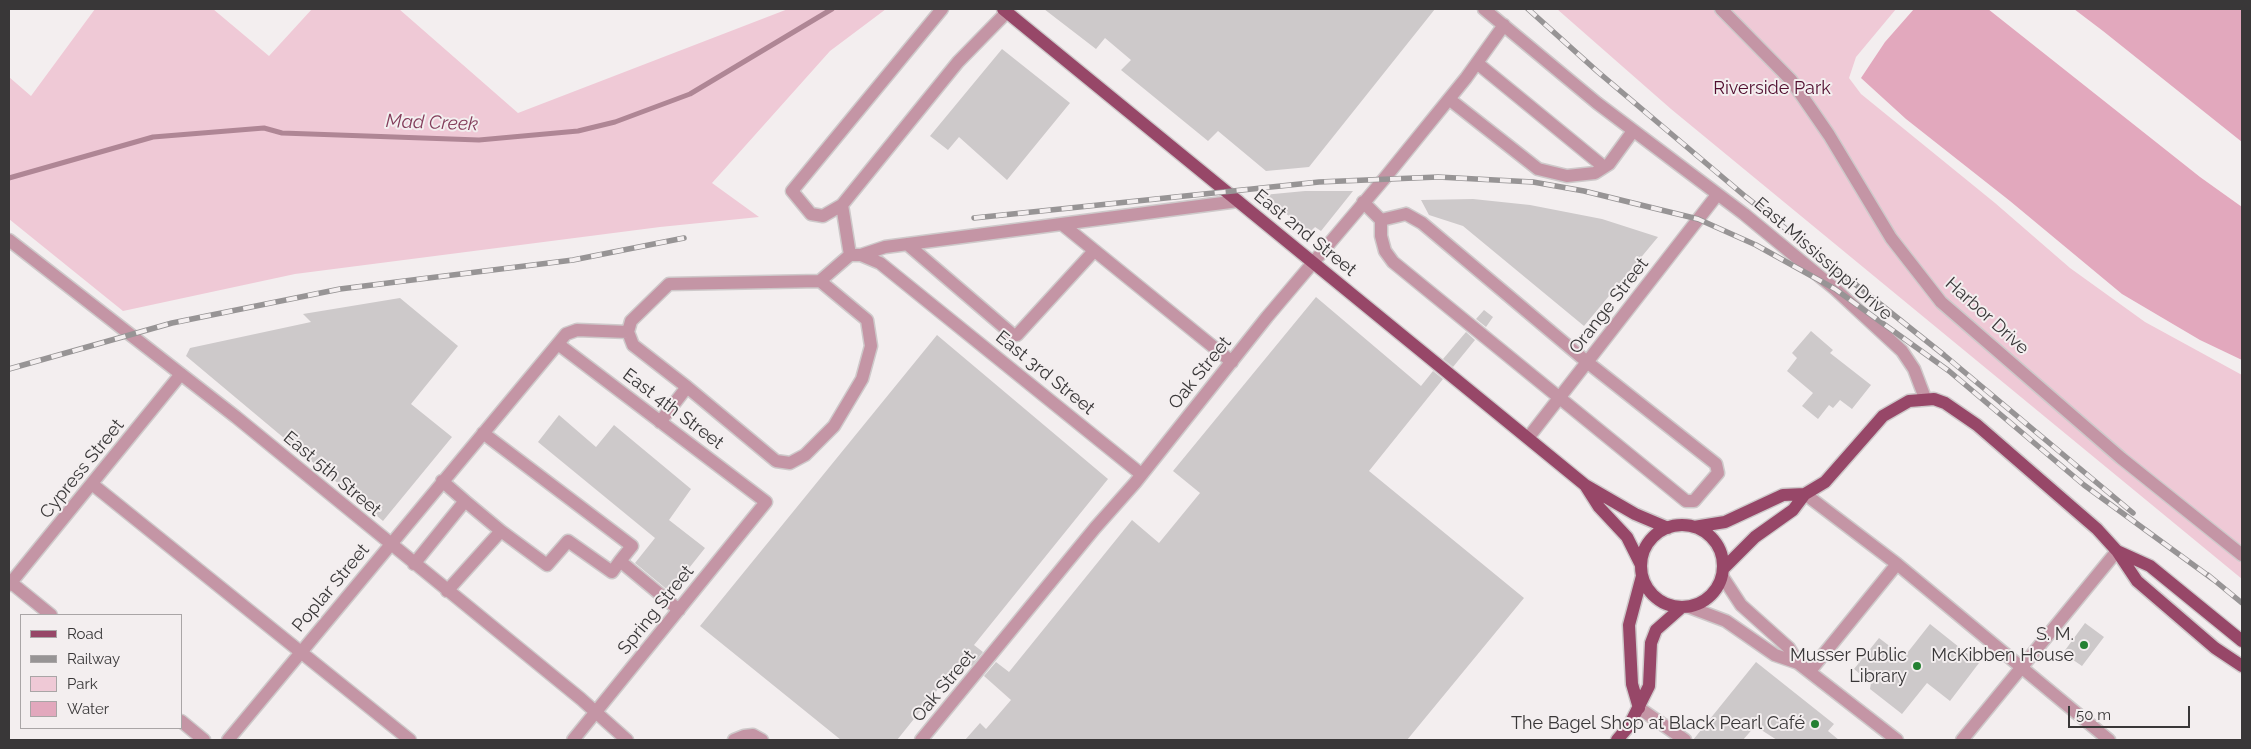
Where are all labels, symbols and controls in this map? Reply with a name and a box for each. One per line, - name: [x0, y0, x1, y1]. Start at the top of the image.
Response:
- park label: Riverside Park: [1713, 78, 1831, 100]
- water label: Mad Creek: [385, 110, 479, 136]
- street label: East 2nd Street: [1249, 185, 1361, 281]
- street label: East Mississippi Drive: [1749, 193, 1897, 325]
- street label: Orange Street: [1565, 254, 1653, 358]
- street label: Harbor Drive: [1941, 273, 2033, 359]
- street label: East 3rd Street: [991, 326, 1099, 420]
- street label: Oak Street: [1164, 332, 1236, 414]
- street label: East 4th Street: [618, 364, 728, 454]
- street label: Cypress Street: [35, 415, 129, 523]
- street label: East 5th Street: [279, 427, 385, 521]
- street label: Poplar Street: [288, 540, 374, 636]
- street label: Spring Street: [614, 561, 698, 659]
- legend: [20, 614, 182, 729]
- place label: S. M. McKibben House: [1931, 624, 2074, 666]
- text: Road: [67, 625, 103, 643]
- marker: S. M. McKibben House: [2078, 639, 2090, 651]
- place label: Musser Public Library: [1790, 645, 1907, 688]
- street label: Oak Street: [908, 646, 980, 726]
- text: Railway: [67, 650, 120, 668]
- marker: Musser Public Library: [1911, 660, 1923, 672]
- text: Park: [67, 675, 98, 693]
- scale bar: [2071, 696, 2194, 728]
- text: Water: [67, 700, 109, 718]
- text: 50 m: [2076, 706, 2111, 724]
- place label: The Bagel Shop at Black Pearl Café: [1511, 713, 1805, 735]
- marker: The Bagel Shop at Black Pearl Café: [1809, 718, 1821, 730]

